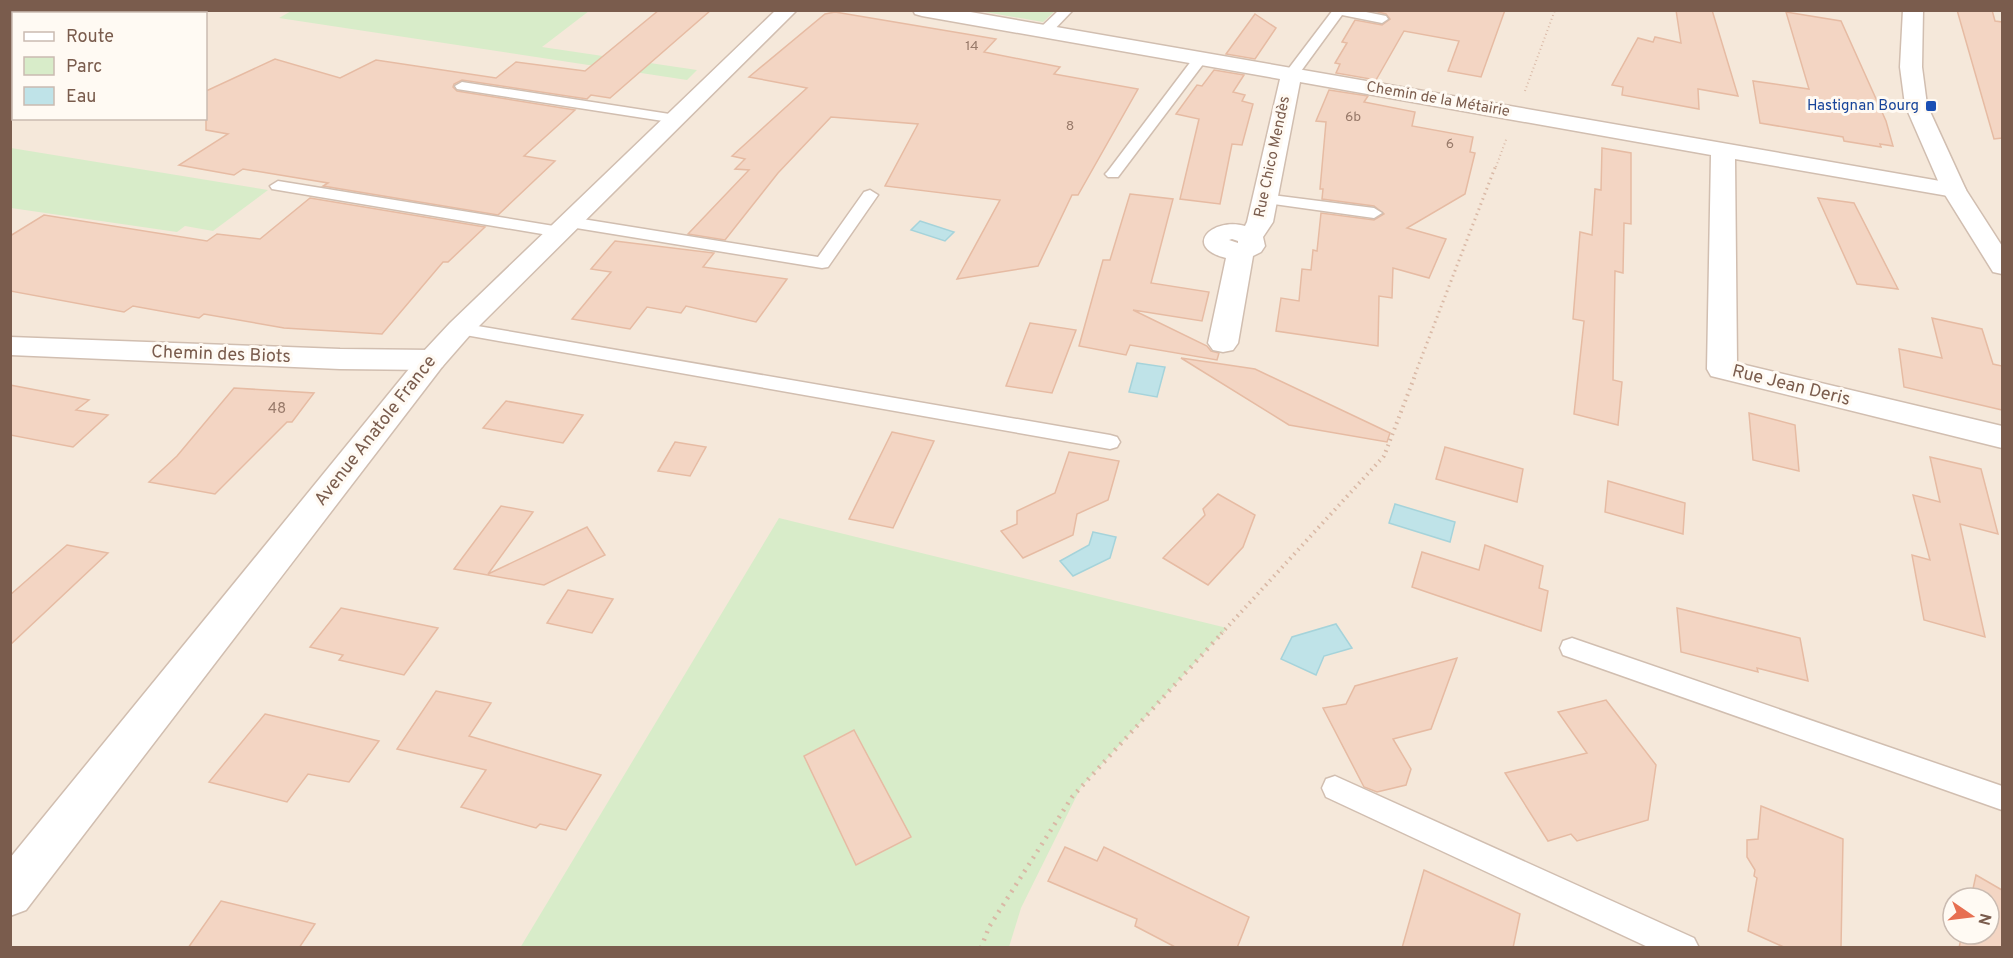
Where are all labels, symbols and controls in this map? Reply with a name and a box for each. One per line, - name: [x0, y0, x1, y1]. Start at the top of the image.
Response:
- legend: [12, 12, 207, 120]
- text: Route: [66, 26, 114, 49]
- house number: 14: [965, 38, 979, 55]
- text: Parc: [66, 56, 102, 79]
- street label: Chemin de la Métairie: [1365, 78, 1511, 122]
- text: Eau: [66, 86, 96, 109]
- street label: Rue Chico Mendès: [1251, 95, 1295, 219]
- place label: Hastignan Bourg: [1807, 97, 1919, 116]
- marker: Hastignan Bourg: [1924, 99, 1938, 113]
- house number: 6b: [1345, 109, 1361, 126]
- house number: 8: [1066, 118, 1074, 135]
- house number: 6: [1446, 136, 1454, 153]
- street label: Chemin des Biots: [151, 341, 291, 369]
- street label: Avenue Anatole France: [310, 351, 442, 511]
- street label: Rue Jean Deris: [1729, 360, 1853, 412]
- house number: 48: [268, 400, 286, 419]
- north arrow: [1941, 886, 2001, 946]
- text: N: [1973, 911, 1995, 927]

